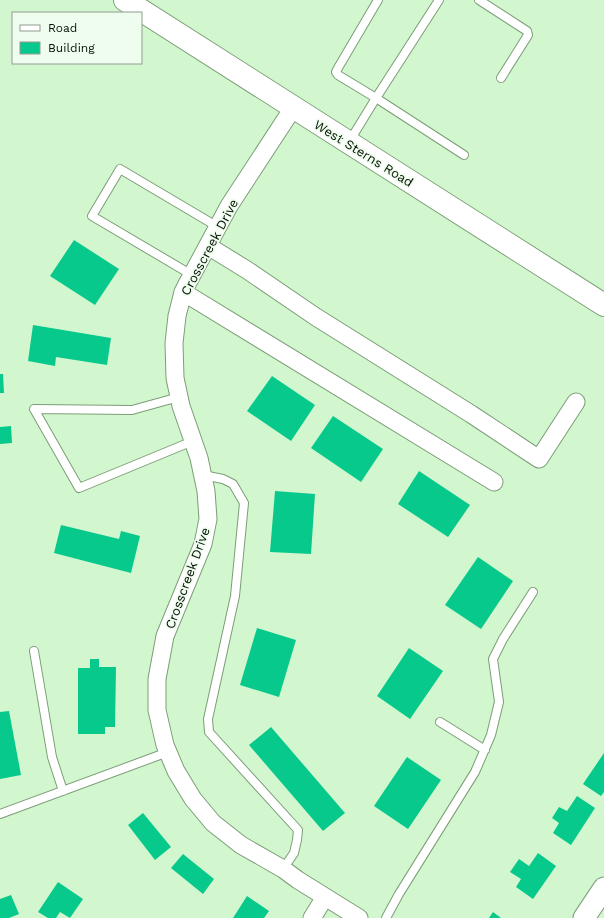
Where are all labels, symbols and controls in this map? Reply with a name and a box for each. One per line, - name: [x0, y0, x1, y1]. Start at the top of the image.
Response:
- legend: [12, 12, 142, 64]
- text: Road: [48, 21, 77, 35]
- text: Building: [48, 41, 95, 55]
- street label: West Sterns Road: [311, 117, 416, 190]
- street label: Crosscreek Drive: [178, 197, 241, 298]
- street label: Crosscreek Drive: [162, 525, 213, 631]

